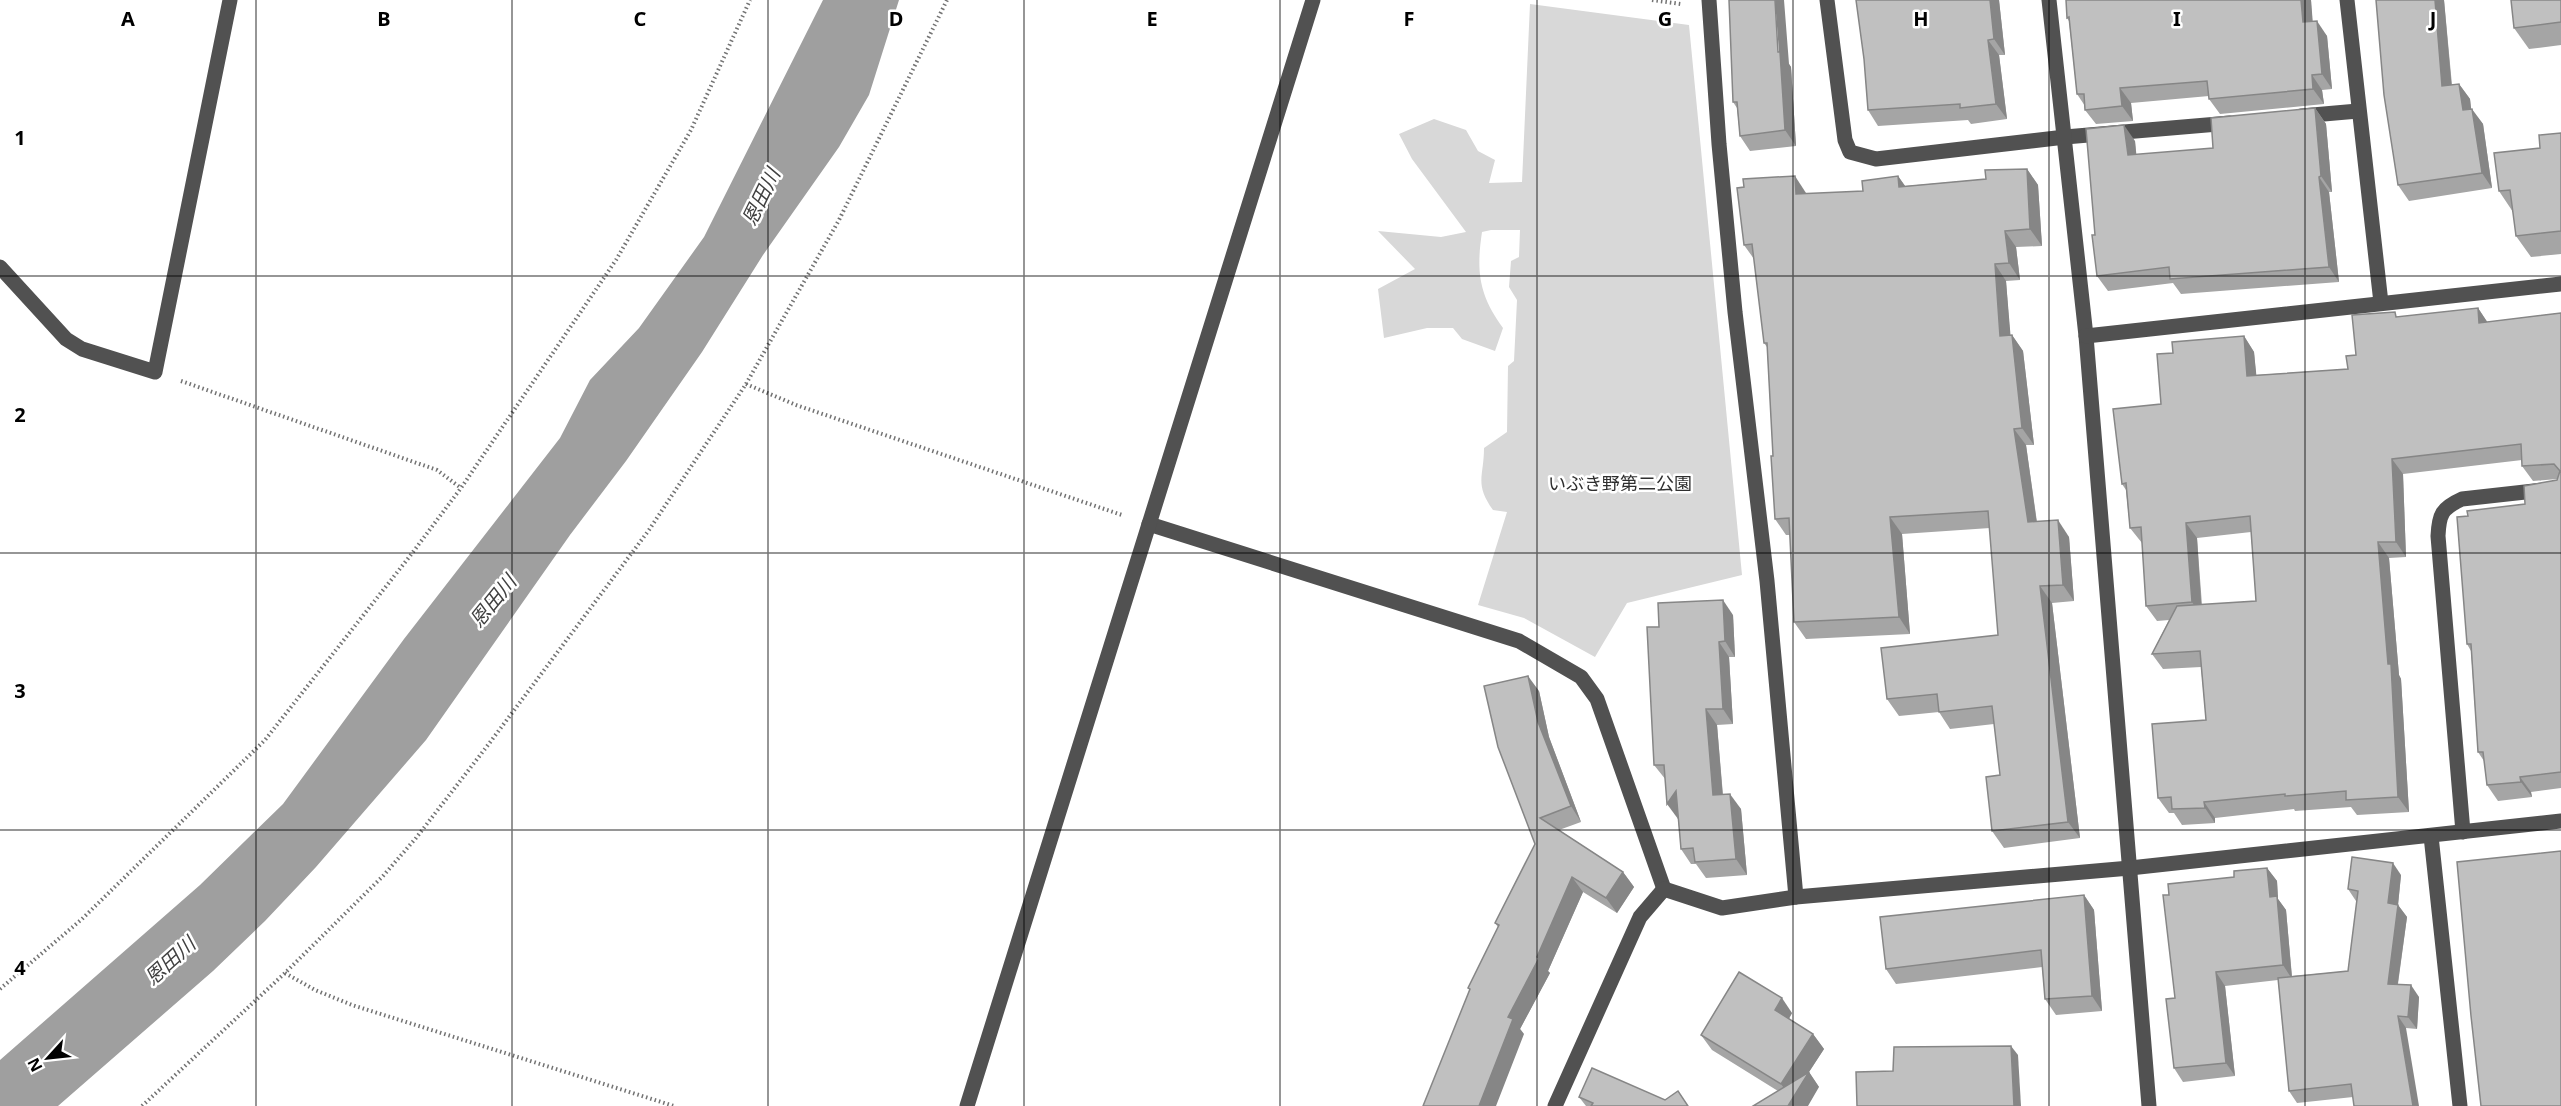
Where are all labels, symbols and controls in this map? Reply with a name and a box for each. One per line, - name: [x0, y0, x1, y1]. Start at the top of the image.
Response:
- text: A: [121, 5, 135, 32]
- text: B: [377, 5, 391, 32]
- text: C: [634, 5, 647, 32]
- text: D: [889, 5, 903, 32]
- text: E: [1146, 5, 1158, 32]
- text: F: [1404, 5, 1414, 32]
- text: G: [1658, 5, 1672, 32]
- text: H: [1913, 5, 1929, 32]
- text: I: [2173, 5, 2181, 32]
- text: J: [2428, 5, 2436, 32]
- text: 1: [14, 124, 26, 151]
- water label: 恩田川: [735, 162, 787, 230]
- text: 2: [14, 401, 26, 428]
- park label: いぶき野第二公園: [1548, 471, 1692, 495]
- water label: 恩田川: [463, 567, 523, 632]
- text: 3: [14, 677, 26, 704]
- water label: 恩田川: [138, 929, 202, 991]
- text: 4: [14, 954, 26, 981]
- north arrow: [18, 1028, 78, 1088]
- text: N: [22, 1054, 47, 1076]

